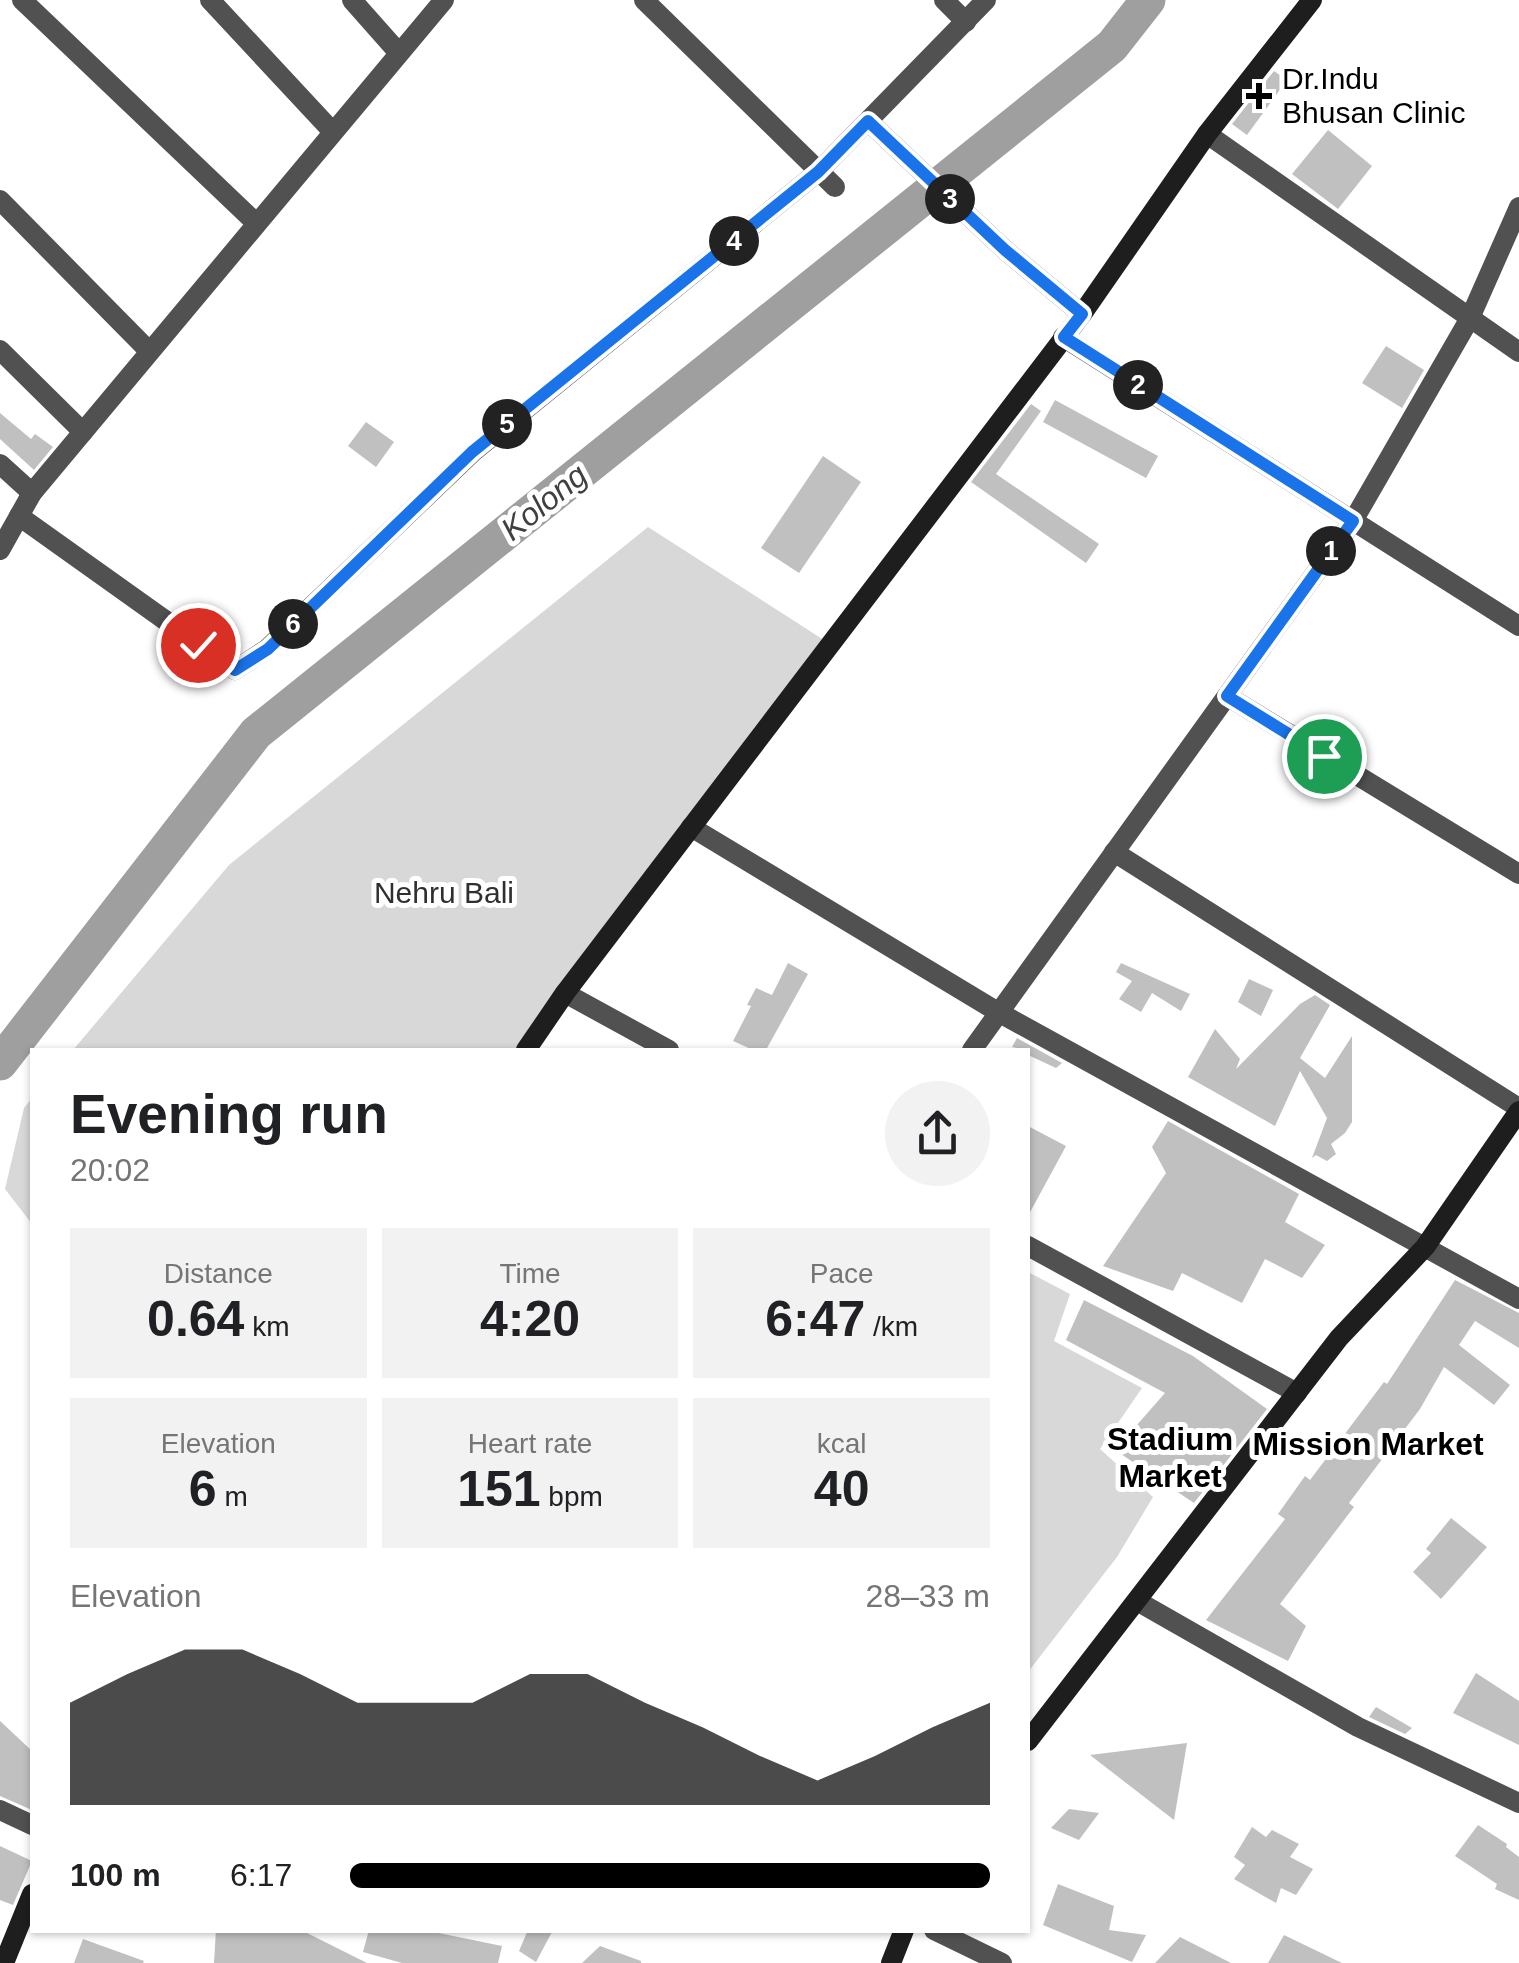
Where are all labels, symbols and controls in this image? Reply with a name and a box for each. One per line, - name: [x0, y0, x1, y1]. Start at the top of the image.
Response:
- place label: Dr.Indu Bhusan Clinic: [1282, 62, 1465, 129]
- marker: Dr.Indu Bhusan Clinic: [1246, 83, 1272, 109]
- pin: 3: [925, 174, 975, 224]
- text: 3: [942, 183, 958, 214]
- pin: 4: [709, 216, 759, 266]
- text: 4: [726, 225, 742, 256]
- pin: 2: [1113, 360, 1163, 410]
- text: 2: [1130, 369, 1146, 400]
- pin: 5: [482, 399, 532, 449]
- text: 5: [499, 408, 515, 439]
- water label: Kolong: [494, 457, 594, 547]
- pin: 1: [1306, 526, 1356, 576]
- text: 1: [1323, 535, 1339, 566]
- pin: 6: [268, 599, 318, 649]
- pin: [156, 603, 241, 688]
- text: 6: [285, 608, 301, 639]
- icon: check: [171, 618, 226, 673]
- pin: [1282, 714, 1367, 799]
- icon: arrive: [1297, 729, 1352, 784]
- park label: Nehru Bali: [374, 876, 514, 909]
- button: share: [885, 1081, 990, 1186]
- text: Evening run: [70, 1083, 388, 1145]
- text: 20:02: [70, 1152, 150, 1188]
- text: Distance: [164, 1258, 273, 1289]
- text: Time: [499, 1258, 561, 1289]
- text: Pace: [810, 1258, 874, 1289]
- text: 0.64: [147, 1291, 244, 1347]
- text: 4:20: [480, 1291, 580, 1347]
- text: 6:47: [765, 1291, 865, 1347]
- text: km: [244, 1311, 290, 1342]
- text: /km: [865, 1311, 918, 1342]
- district label: Stadium Market: [1107, 1421, 1233, 1494]
- district label: Mission Market: [1252, 1426, 1484, 1462]
- text: Elevation: [161, 1428, 276, 1459]
- text: Heart rate: [468, 1428, 592, 1459]
- text: kcal: [817, 1428, 867, 1459]
- text: 6: [189, 1461, 217, 1517]
- text: 151: [457, 1461, 541, 1517]
- text: 40: [814, 1461, 869, 1517]
- text: m: [217, 1481, 248, 1512]
- text: bpm: [541, 1481, 603, 1512]
- text: Elevation: [70, 1578, 202, 1614]
- text: 28–33 m: [865, 1578, 990, 1614]
- text: 100 m: [70, 1857, 161, 1893]
- text: 6:17: [230, 1857, 292, 1893]

